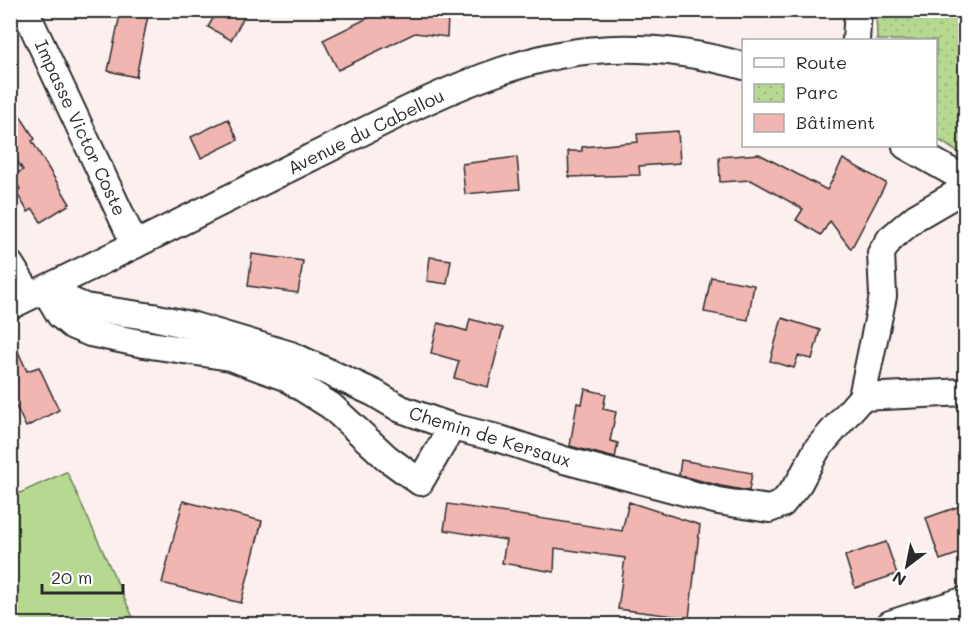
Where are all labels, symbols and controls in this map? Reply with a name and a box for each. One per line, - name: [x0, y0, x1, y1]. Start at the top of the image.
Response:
- street label: Impasse Victor Coste: [30, 36, 132, 219]
- legend: [742, 39, 937, 147]
- text: Route: [796, 50, 847, 74]
- text: Parc: [796, 80, 838, 104]
- street label: Avenue du Cabellou: [283, 83, 448, 179]
- text: Bâtiment: [796, 110, 875, 134]
- street label: Chemin de Kersaux: [406, 400, 574, 472]
- north arrow: [877, 536, 937, 596]
- scale bar: [42, 557, 123, 595]
- text: 20 m: [51, 565, 92, 589]
- text: N: [888, 567, 910, 591]

